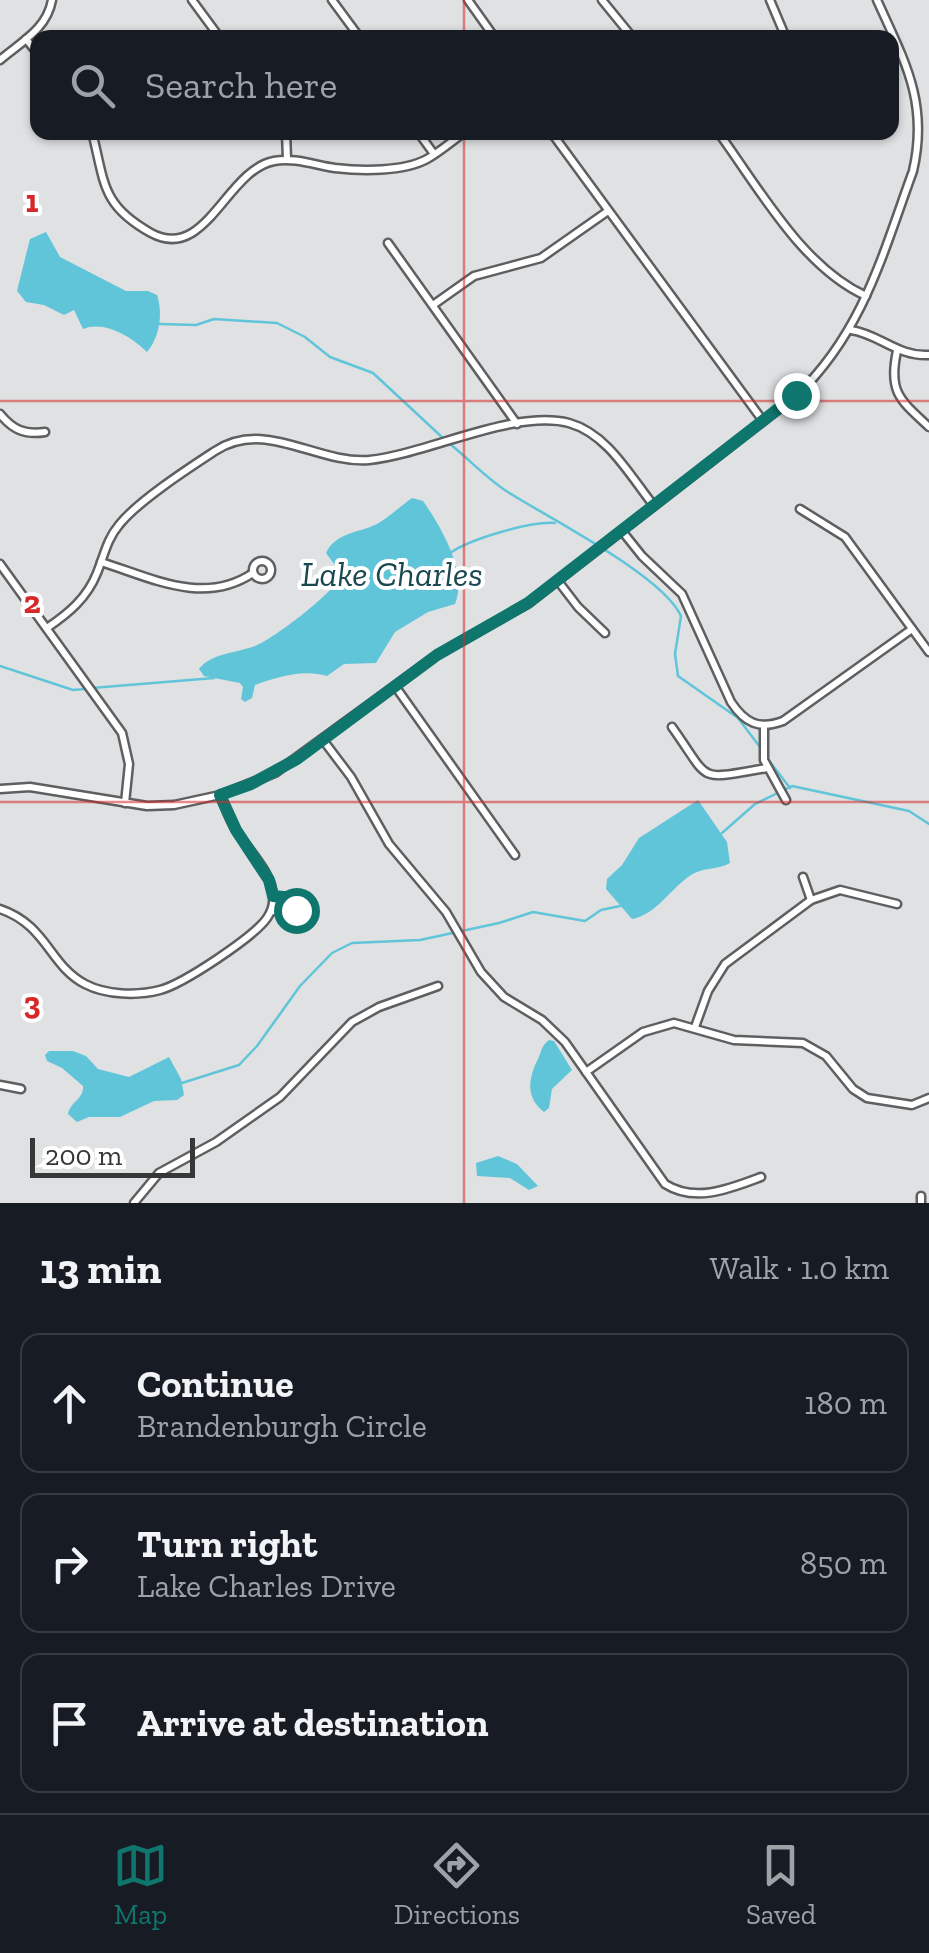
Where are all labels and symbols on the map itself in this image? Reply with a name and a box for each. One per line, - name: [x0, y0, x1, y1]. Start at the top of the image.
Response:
- text: 1: [26, 182, 39, 220]
- route end: [774, 373, 820, 419]
- water label: Lake Charles: [301, 553, 483, 595]
- text: 2: [23, 583, 41, 621]
- route start: [274, 888, 320, 934]
- text: 3: [23, 984, 41, 1022]
- scale bar: [30, 1133, 195, 1178]

